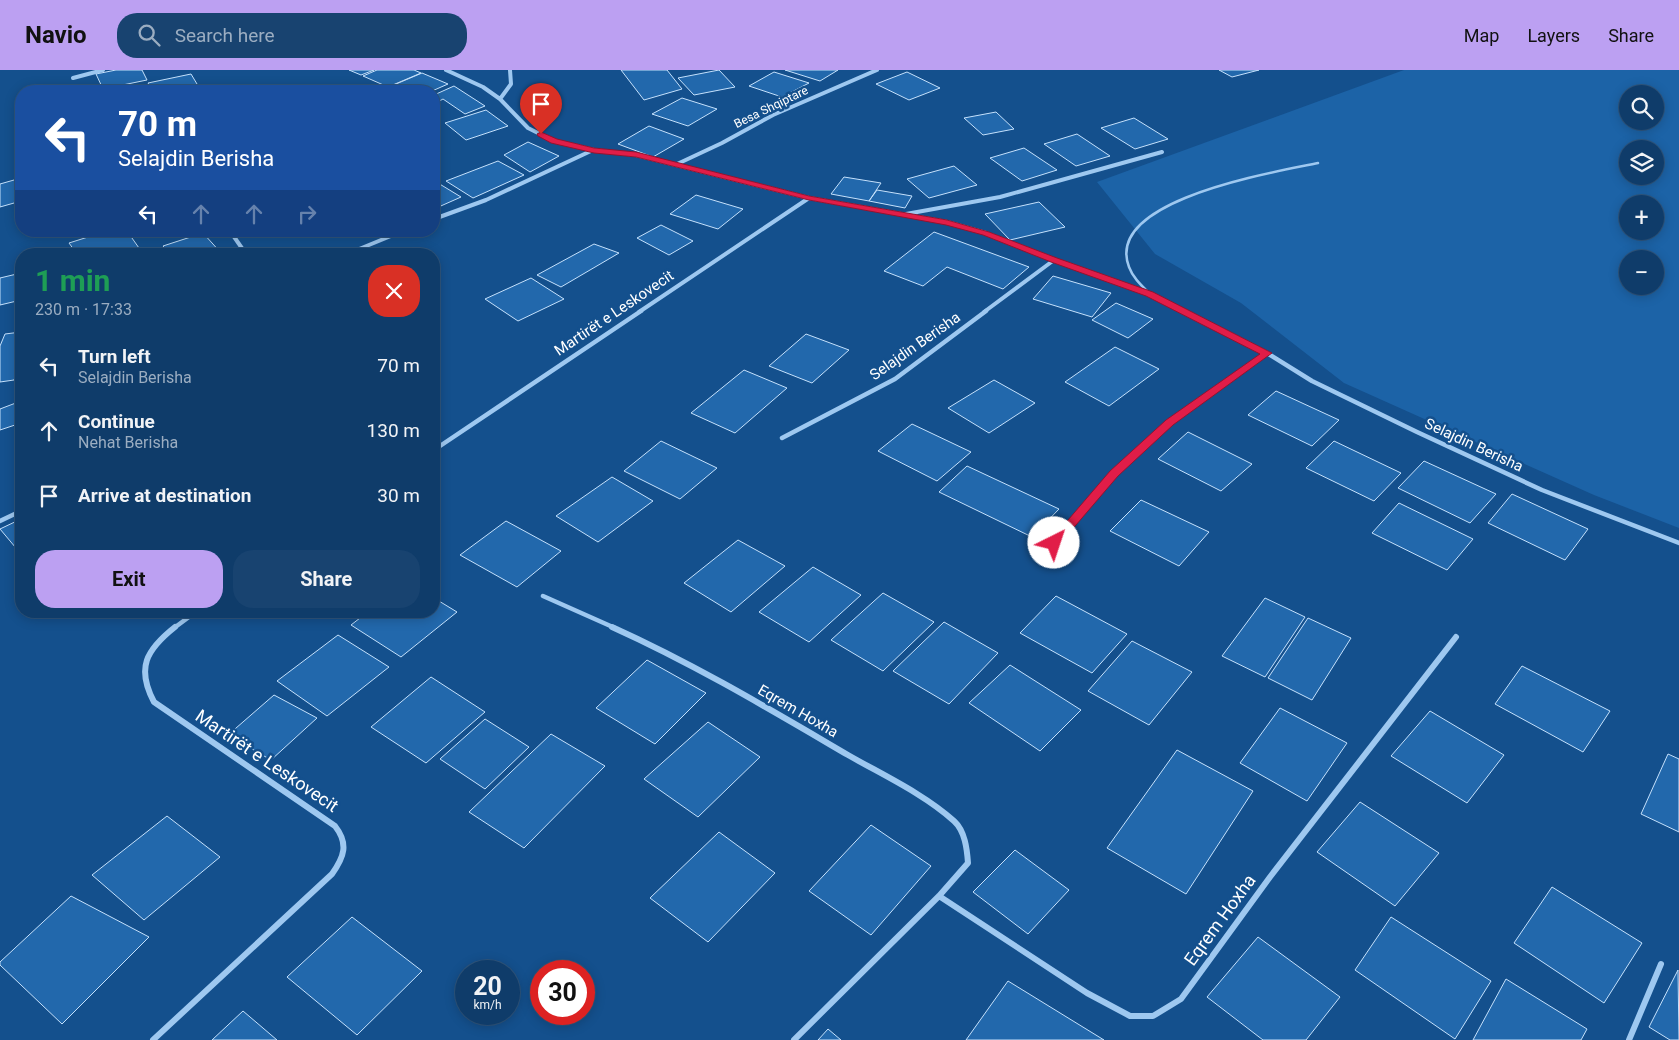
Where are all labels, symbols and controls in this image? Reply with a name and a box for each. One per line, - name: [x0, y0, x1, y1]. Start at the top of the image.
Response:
- search box: [117, 13, 467, 58]
- text: Navio: [25, 21, 87, 49]
- icon: search: [135, 21, 163, 49]
- text: Search here: [175, 24, 275, 47]
- text: Map: [1464, 25, 1499, 46]
- text: Layers: [1527, 25, 1580, 46]
- text: Share: [1608, 25, 1654, 46]
- pin: [520, 83, 562, 134]
- street label: Besa Shqiptare: [732, 83, 810, 131]
- map controls: [1619, 85, 1664, 295]
- button: search: [1619, 85, 1664, 130]
- icon: arrive: [527, 90, 555, 118]
- text: 70 m: [118, 104, 197, 145]
- icon: left: [35, 105, 100, 170]
- button: layers: [1619, 140, 1664, 185]
- text: Selajdin Berisha: [118, 146, 274, 171]
- button: +: [1619, 195, 1664, 240]
- icon: left: [134, 200, 162, 228]
- icon: ahead: [187, 200, 215, 228]
- icon: ahead: [240, 200, 268, 228]
- icon: right: [293, 200, 321, 228]
- button: −: [1619, 250, 1664, 295]
- text: 1 min: [35, 263, 110, 298]
- button: close: [368, 265, 420, 317]
- street label: Martirët e Leskovecit: [551, 266, 677, 360]
- text: 230 m · 17:33: [35, 300, 132, 319]
- street label: Selajdin Berisha: [866, 308, 964, 384]
- text: Turn left: [78, 345, 151, 368]
- icon: left: [35, 352, 63, 380]
- text: 70 m: [377, 354, 420, 377]
- text: Selajdin Berisha: [78, 368, 192, 387]
- text: Continue: [78, 410, 155, 433]
- street label: Selajdin Berisha: [1422, 414, 1526, 476]
- icon: ahead: [35, 417, 63, 445]
- text: 130 m: [367, 419, 420, 442]
- text: Nehat Berisha: [78, 433, 178, 452]
- icon: arrive: [35, 482, 63, 510]
- text: Arrive at destination: [78, 484, 251, 507]
- text: 30 m: [377, 484, 420, 507]
- position arrow: [1027, 516, 1079, 568]
- button: Exit: [35, 550, 223, 608]
- button: Share: [233, 550, 420, 608]
- street label: Eqrem Hoxha: [755, 681, 841, 741]
- street label: Martirët e Leskovecit: [192, 705, 343, 816]
- street label: Eqrem Hoxha: [1179, 870, 1260, 969]
- speed limit sign: 30: [530, 960, 595, 1025]
- text: 20: [473, 972, 502, 1001]
- text: km/h: [473, 998, 502, 1012]

